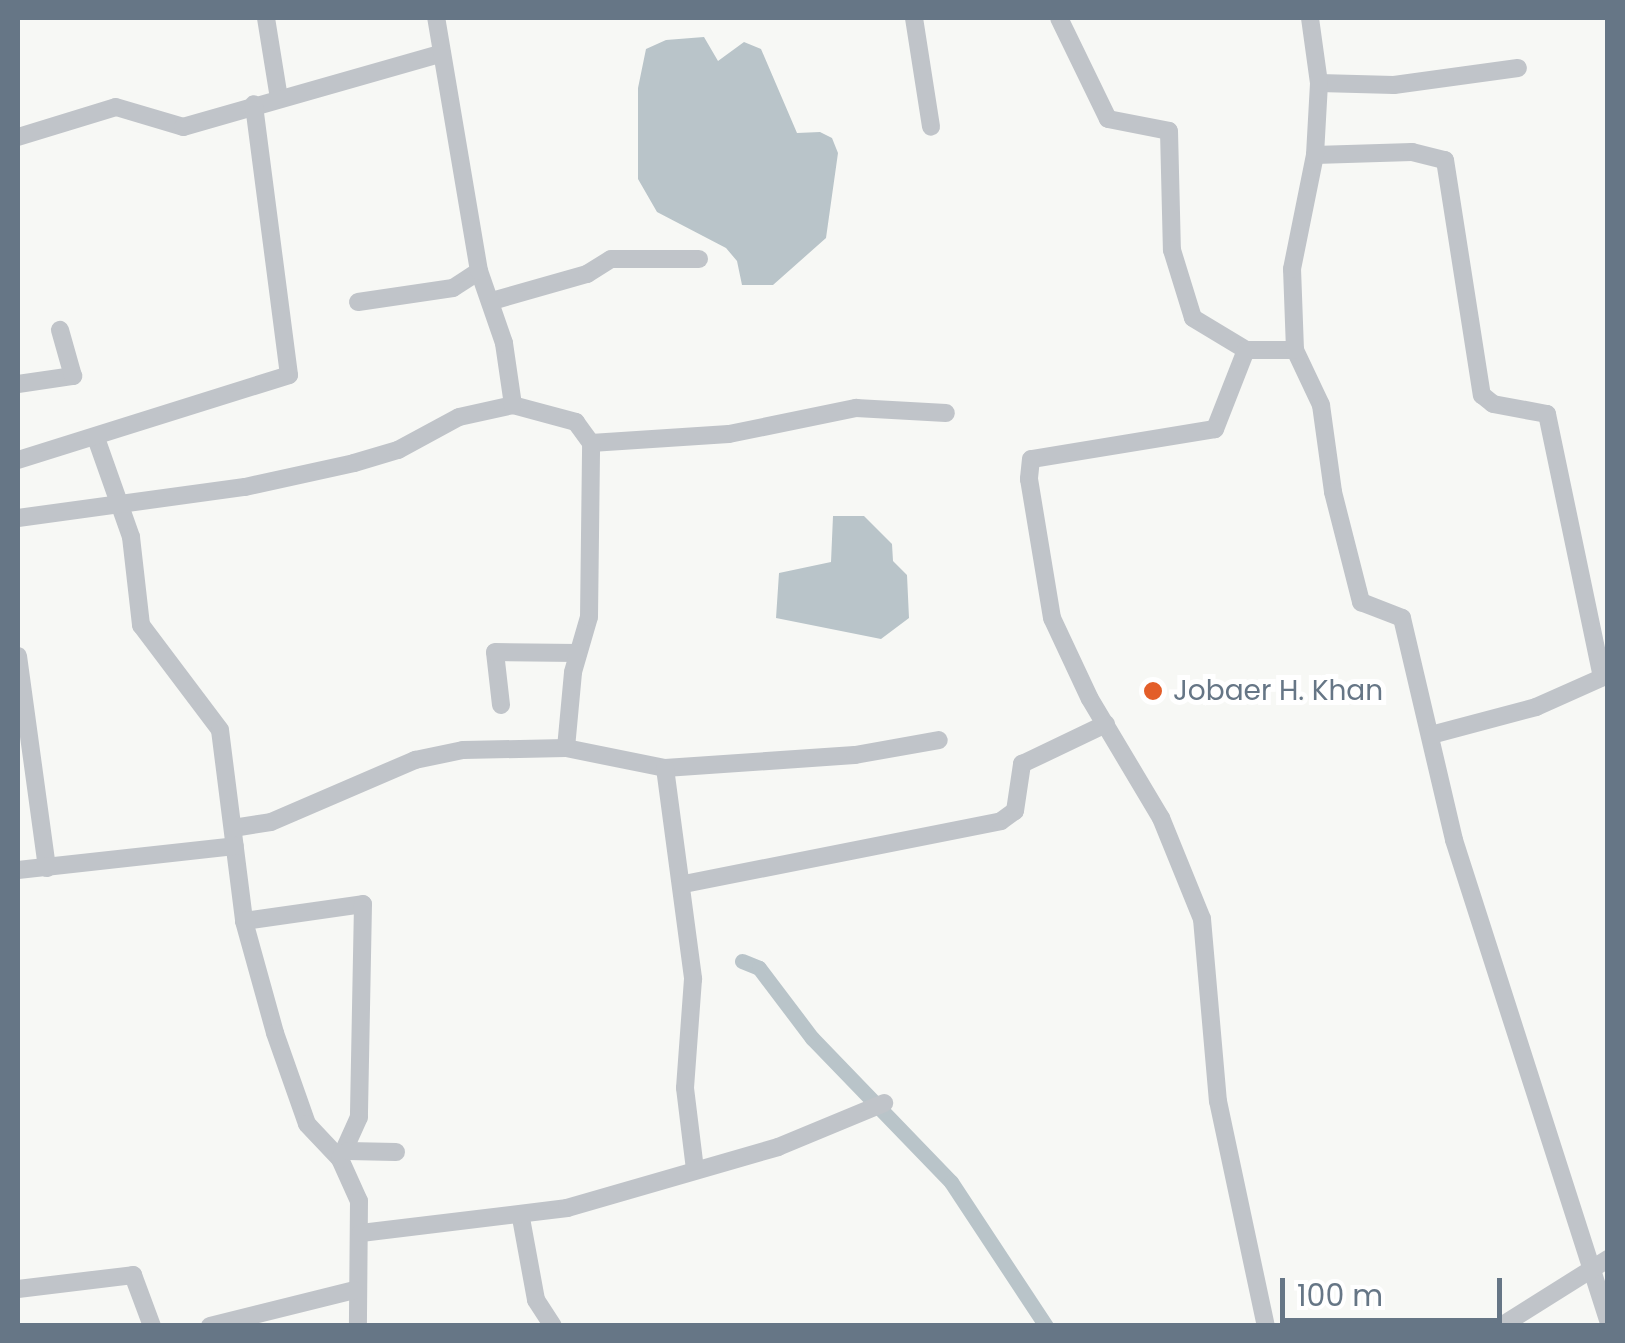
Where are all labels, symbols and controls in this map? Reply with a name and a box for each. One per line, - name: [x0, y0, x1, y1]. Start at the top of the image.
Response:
- place label: Jobaer H. Khan: [1173, 674, 1383, 708]
- marker: Jobaer H. Khan: [1142, 680, 1164, 702]
- scale bar: [1285, 1258, 1508, 1320]
- text: 100 m: [1297, 1274, 1383, 1317]

